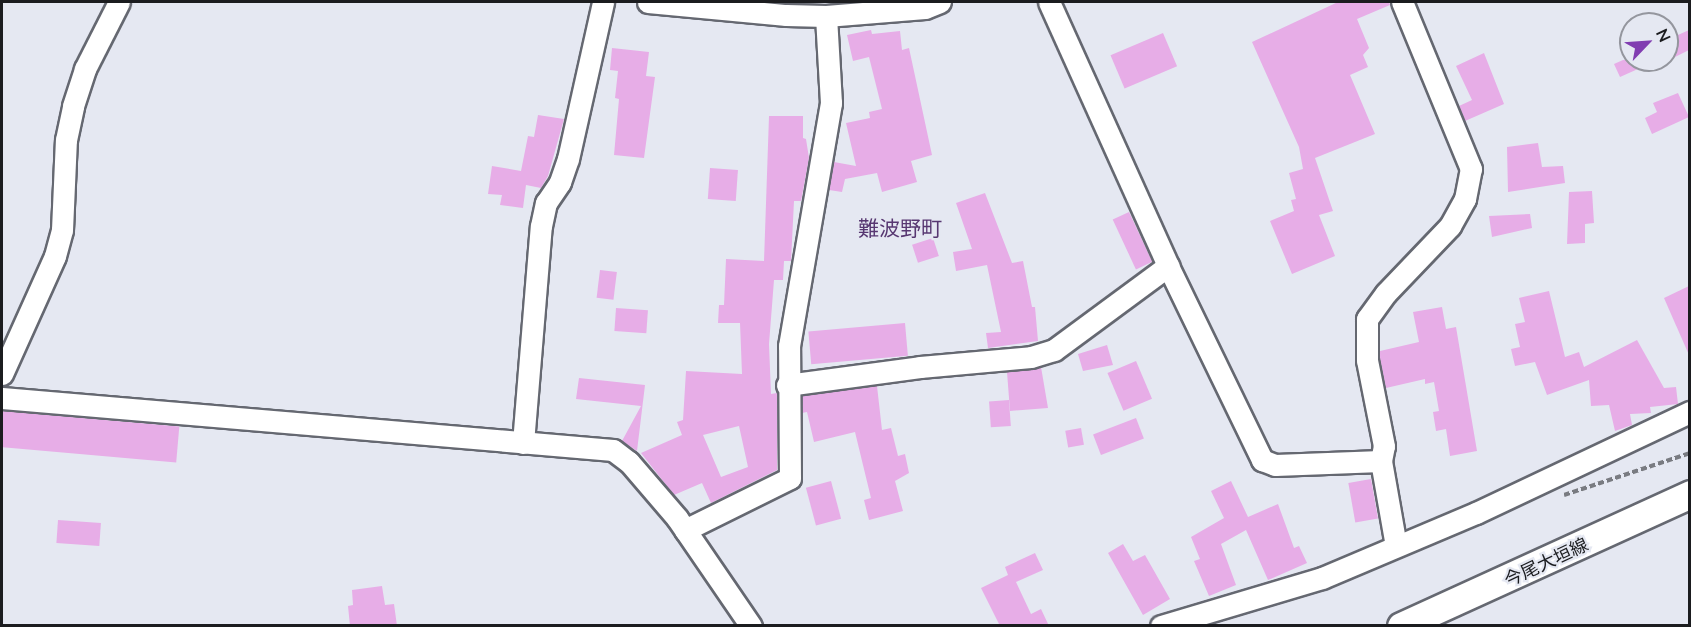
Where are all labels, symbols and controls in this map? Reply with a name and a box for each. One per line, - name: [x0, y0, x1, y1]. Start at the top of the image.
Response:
- north arrow: [1619, 12, 1679, 72]
- text: N: [1653, 25, 1675, 45]
- district label: 難波野町: [858, 215, 942, 241]
- street label: 今尾大垣線: [1501, 533, 1591, 591]

